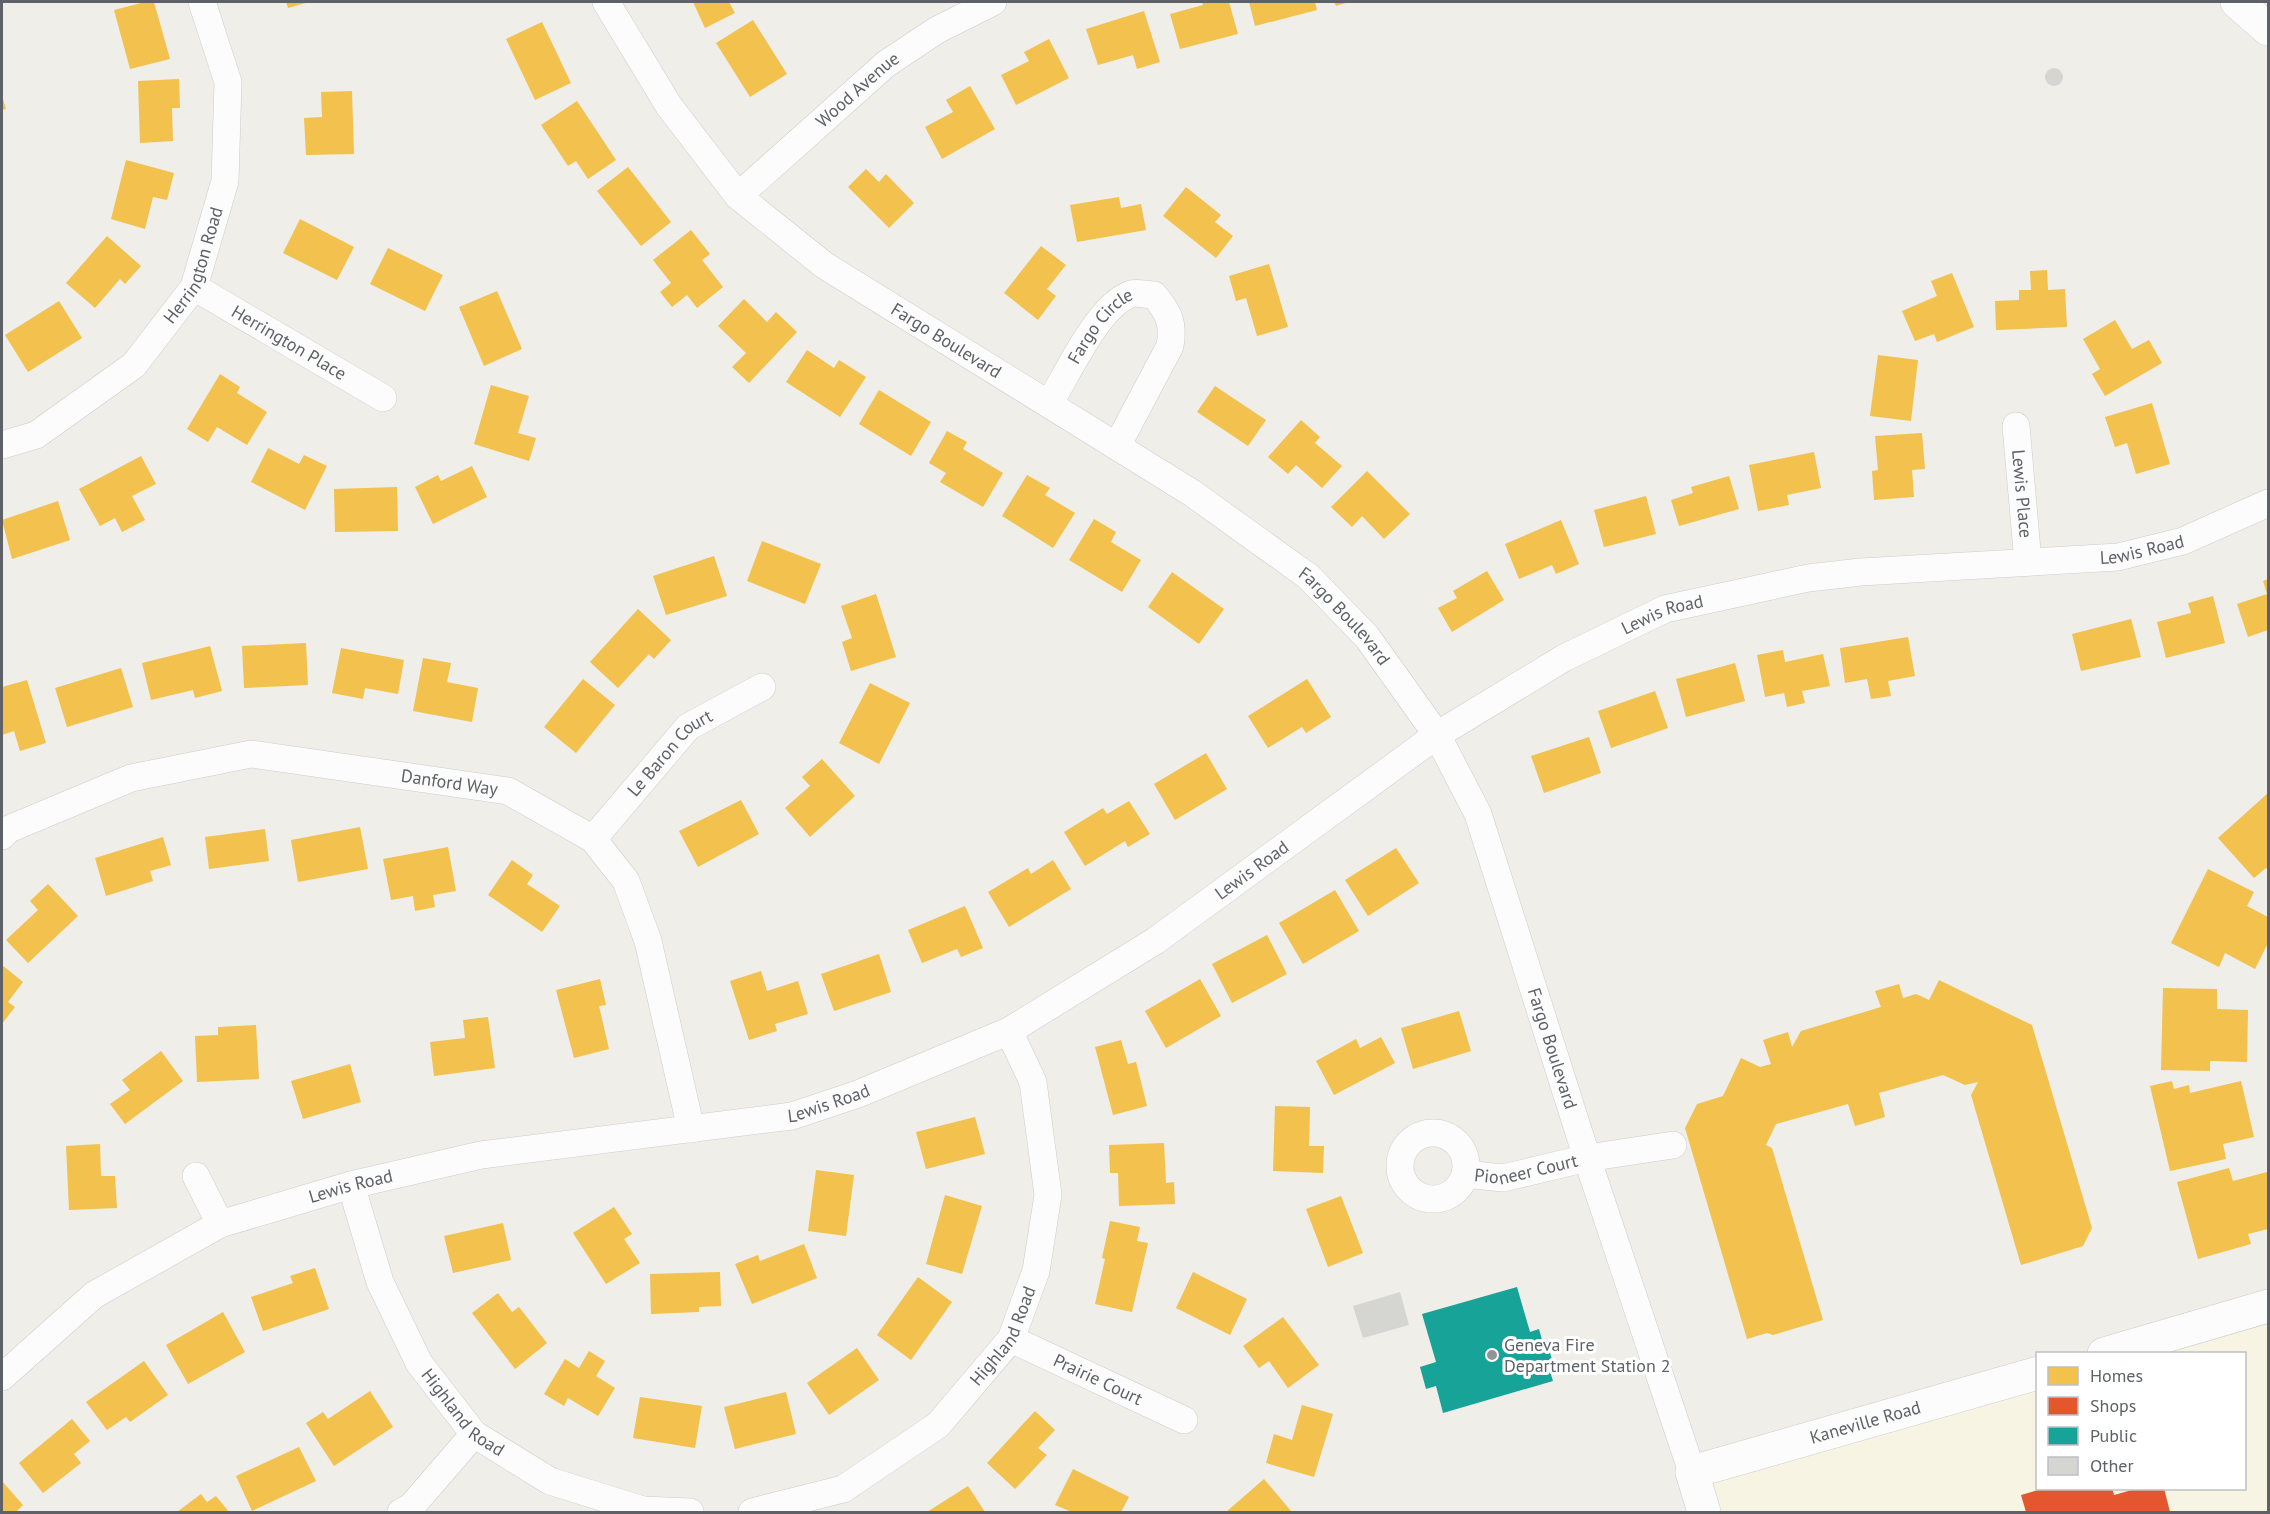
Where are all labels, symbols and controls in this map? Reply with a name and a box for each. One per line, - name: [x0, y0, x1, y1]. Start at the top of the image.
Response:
- street label: Wood Avenue: [811, 47, 903, 132]
- street label: Herrington Road: [158, 204, 228, 328]
- street label: Fargo Circle: [1062, 283, 1136, 368]
- street label: Fargo Boulevard: [887, 297, 1006, 383]
- street label: Herrington Place: [228, 300, 351, 385]
- street label: Lewis Place: [2007, 448, 2038, 539]
- street label: Lewis Road: [2099, 529, 2186, 569]
- street label: Fargo Boulevard: [1294, 561, 1396, 670]
- street label: Lewis Road: [1617, 589, 1705, 639]
- street label: Le Baron Court: [622, 704, 716, 801]
- street label: Danford Way: [400, 764, 500, 800]
- street label: Lewis Road: [1210, 835, 1293, 904]
- street label: Fargo Boulevard: [1523, 985, 1583, 1112]
- street label: Lewis Road: [786, 1078, 873, 1127]
- street label: Pioneer Court: [1473, 1149, 1580, 1190]
- street label: Lewis Road: [306, 1164, 395, 1208]
- street label: Highland Road: [964, 1283, 1040, 1390]
- place label: Geneva Fire Department Station 2: [1504, 1333, 1670, 1377]
- street label: Prairie Court: [1050, 1348, 1147, 1410]
- marker: Geneva Fire Department Station 2: [1485, 1348, 1499, 1362]
- legend: [2036, 1352, 2246, 1490]
- street label: Highland Road: [417, 1364, 509, 1461]
- text: Homes: [2090, 1364, 2143, 1387]
- text: Shops: [2090, 1394, 2136, 1417]
- street label: Kaneville Road: [1807, 1395, 1923, 1449]
- text: Public: [2090, 1424, 2137, 1447]
- text: Other: [2090, 1454, 2134, 1477]

